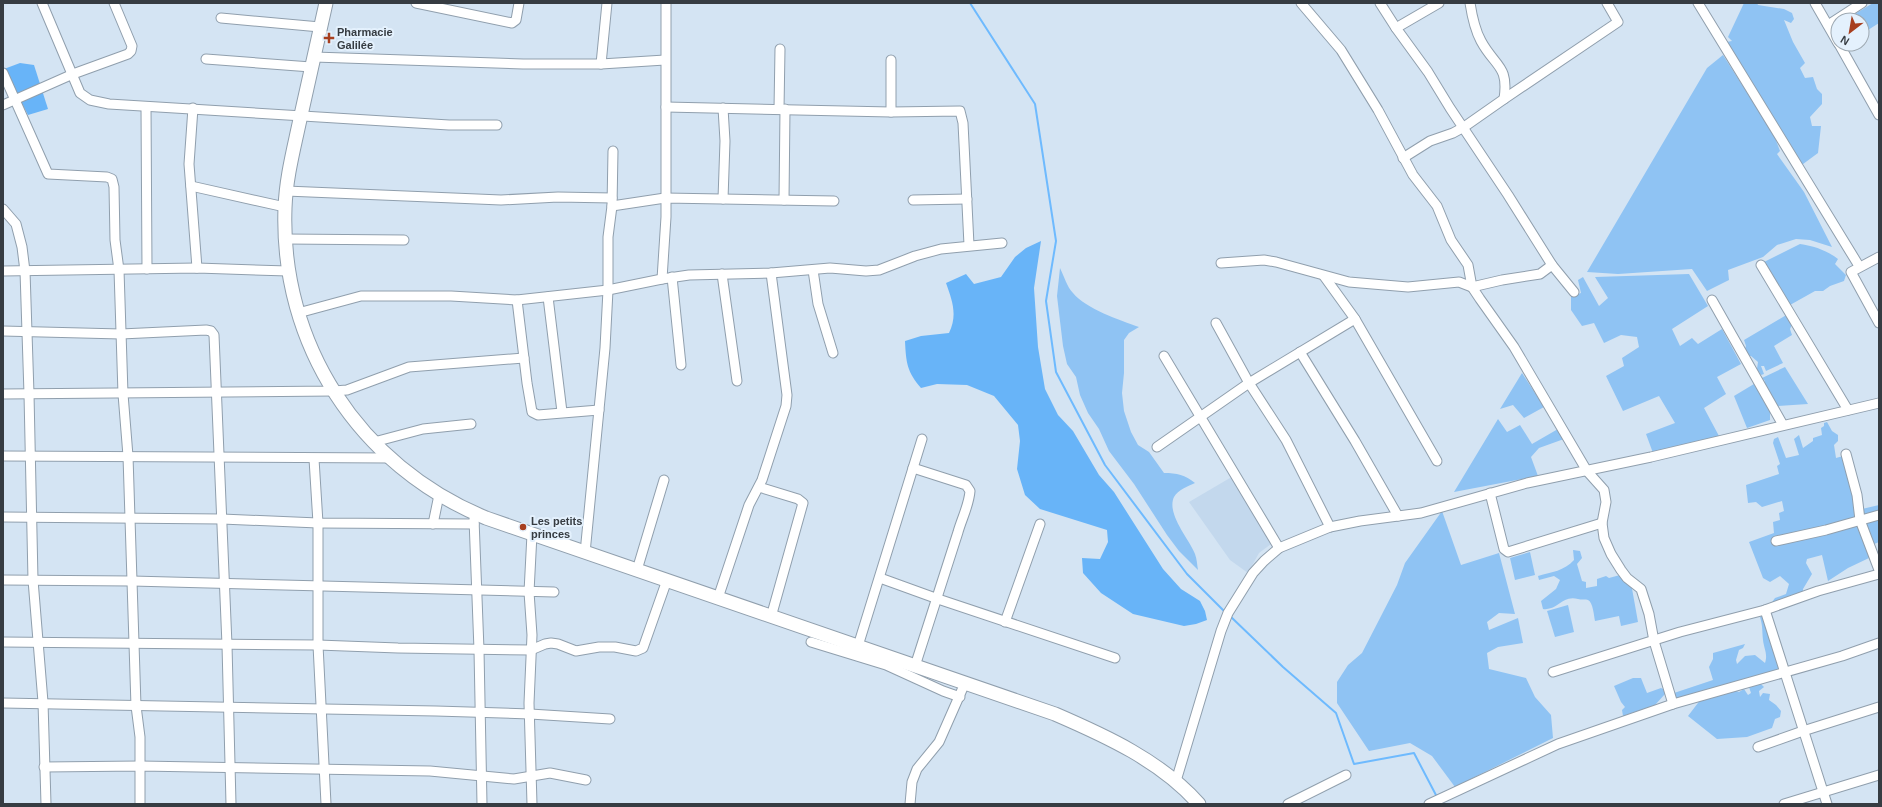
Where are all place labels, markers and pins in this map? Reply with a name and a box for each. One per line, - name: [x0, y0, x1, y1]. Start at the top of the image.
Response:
- place label: Pharmacie Galilée: [337, 26, 393, 51]
- marker: Pharmacie Galilée: [324, 33, 334, 43]
- place label: Les petits princes: [531, 515, 582, 540]
- marker: Les petits princes: [518, 522, 528, 532]

